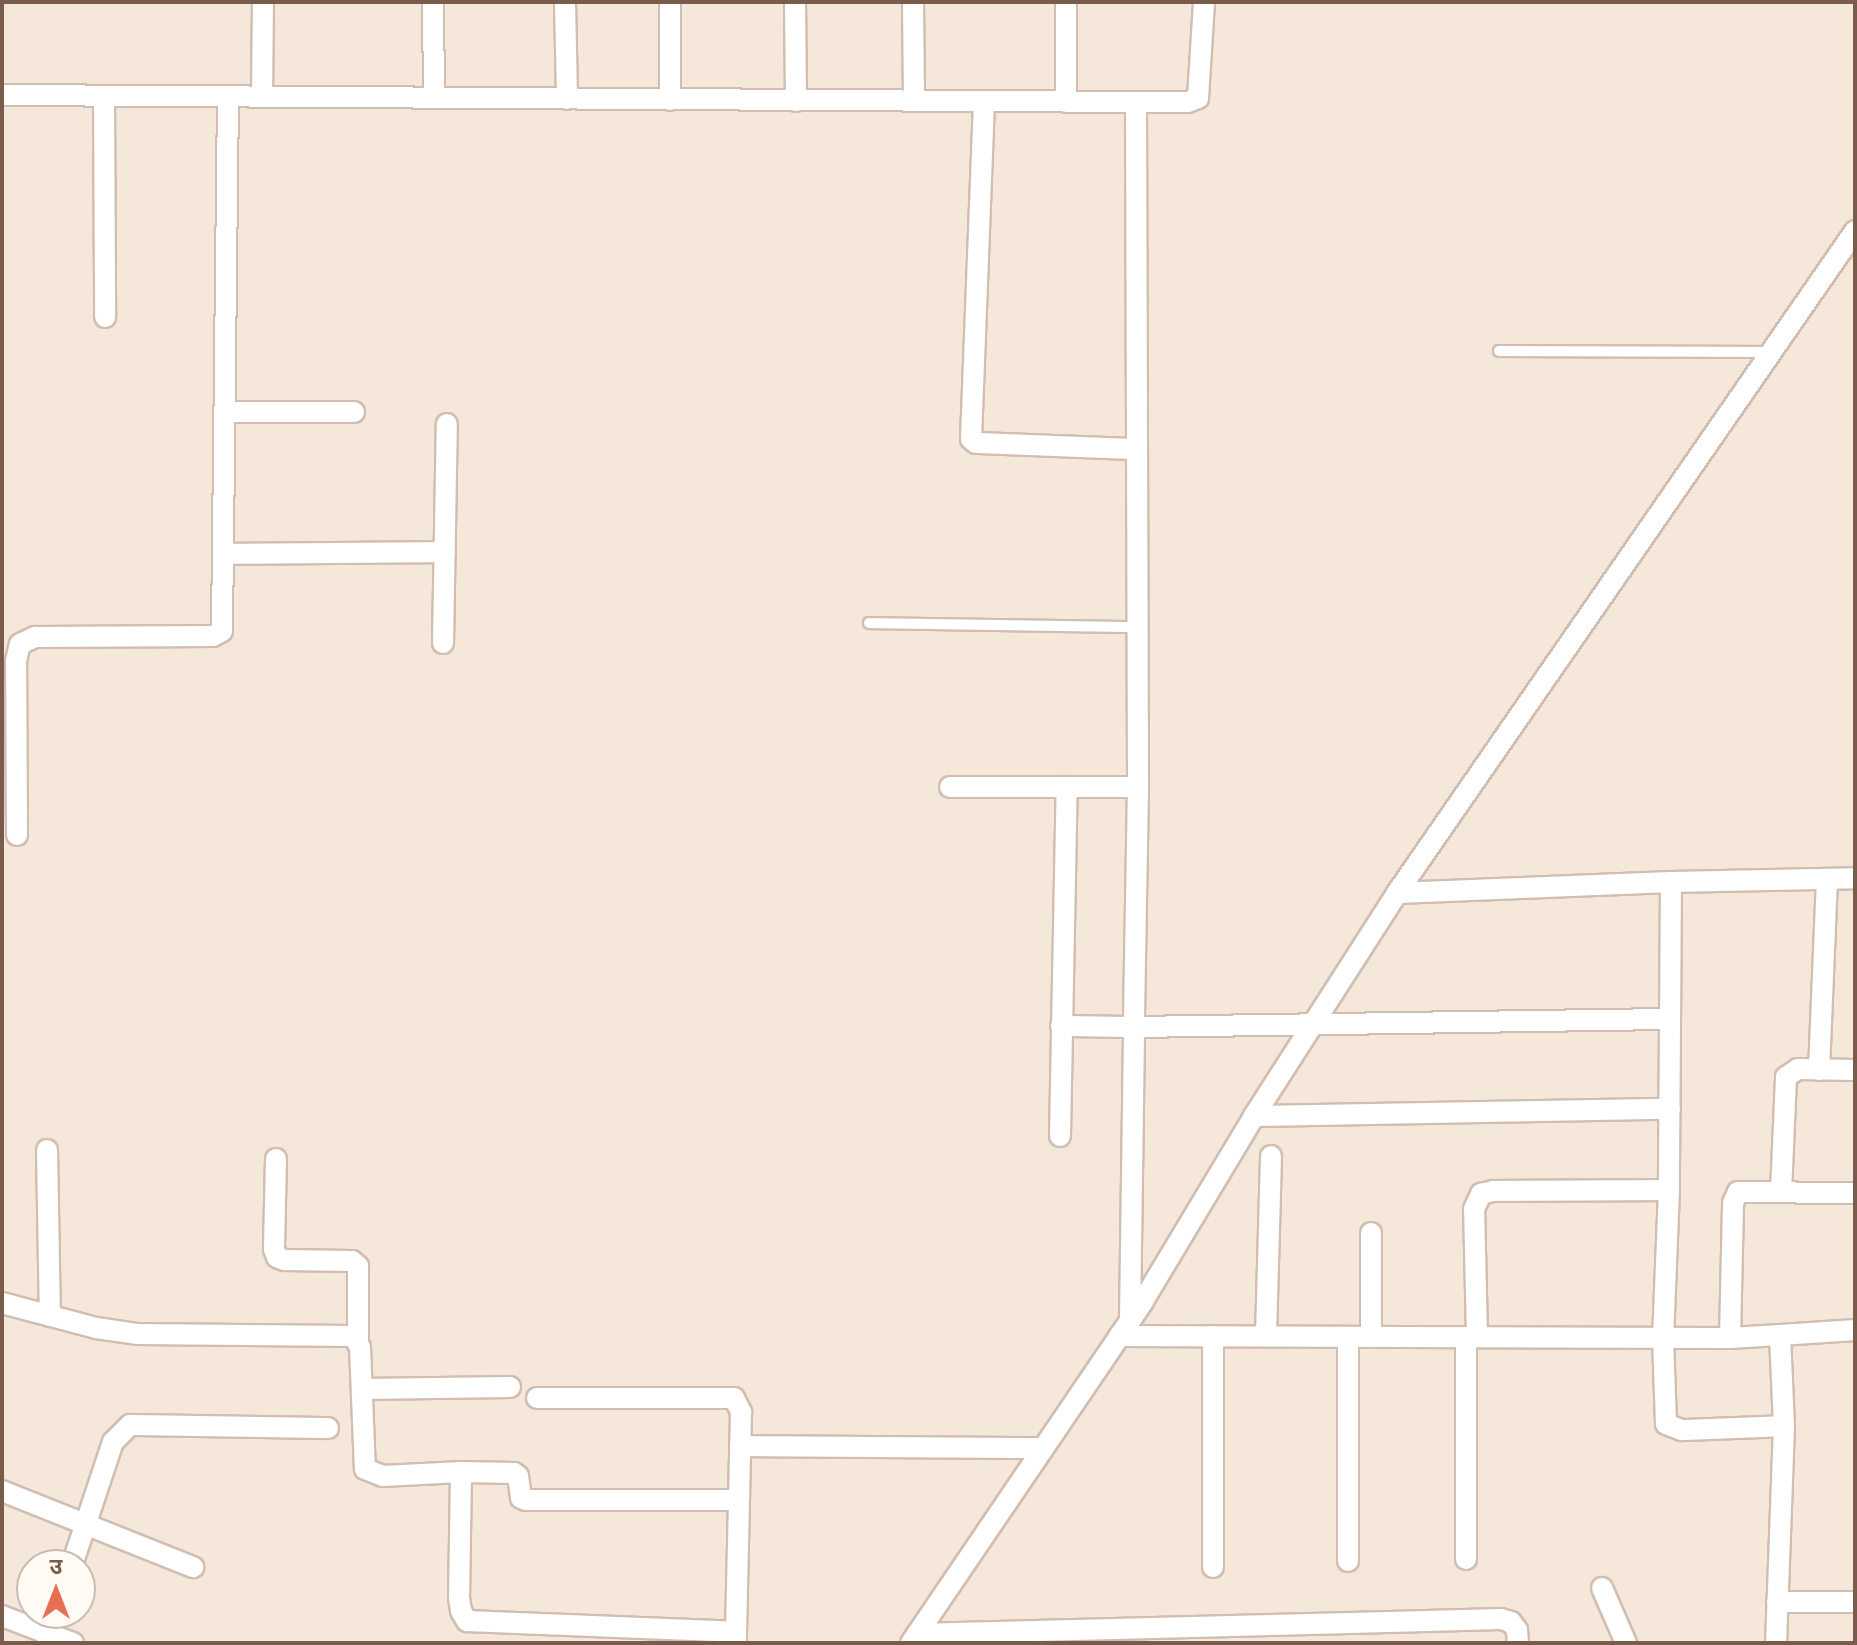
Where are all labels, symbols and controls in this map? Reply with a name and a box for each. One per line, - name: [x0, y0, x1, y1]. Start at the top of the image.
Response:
- north arrow: [16, 1549, 96, 1629]
- text: उ: [50, 1554, 62, 1579]

